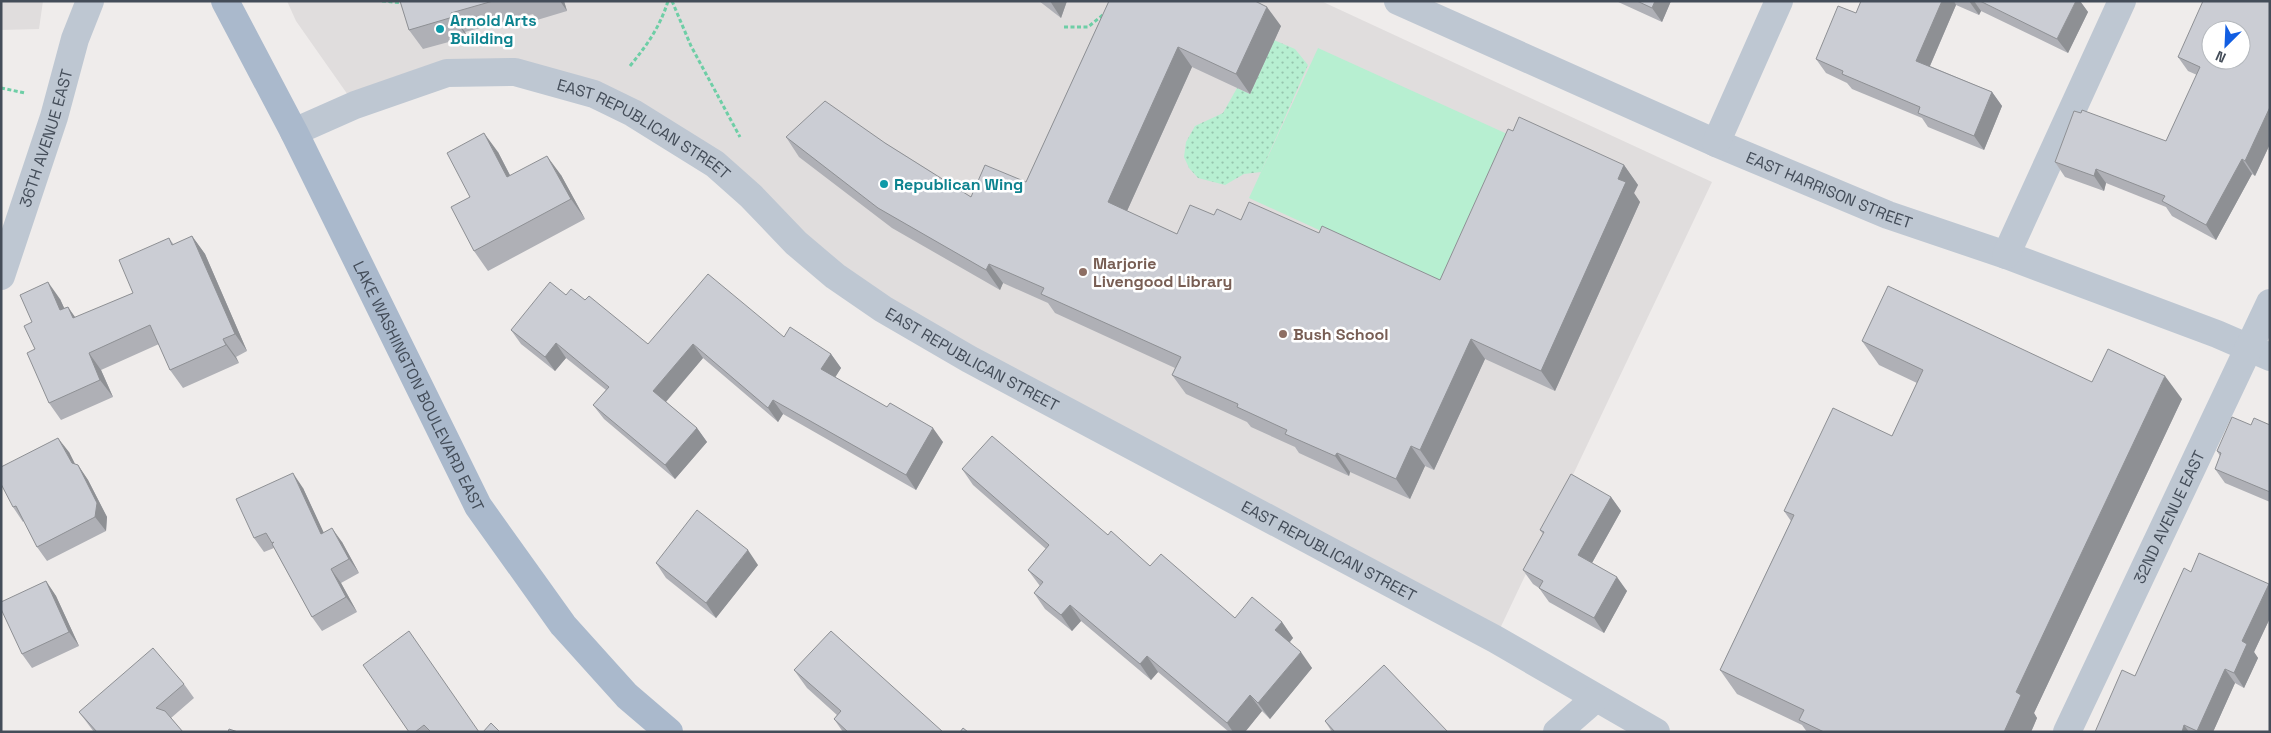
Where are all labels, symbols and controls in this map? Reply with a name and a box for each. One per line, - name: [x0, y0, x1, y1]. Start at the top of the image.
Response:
- place label: Arnold Arts Building: [450, 10, 537, 49]
- north arrow: [2201, 20, 2251, 70]
- marker: Arnold Arts Building: [434, 23, 446, 35]
- text: N: [2213, 47, 2229, 67]
- street label: 36TH AVENUE EAST: [14, 67, 77, 210]
- street label: EAST REPUBLICAN STREET: [555, 74, 735, 184]
- street label: EAST HARRISON STREET: [1743, 146, 1915, 233]
- place label: Republican Wing: [894, 174, 1023, 195]
- marker: Republican Wing: [878, 178, 890, 190]
- place label: Marjorie Livengood Library: [1093, 253, 1232, 292]
- street label: LAKE WASHINGTON BOULEVARD EAST: [349, 257, 489, 514]
- marker: Marjorie Livengood Library: [1077, 266, 1089, 278]
- street label: EAST REPUBLICAN STREET: [882, 302, 1063, 416]
- place label: Bush School: [1293, 324, 1389, 345]
- marker: Bush School: [1277, 328, 1289, 340]
- street label: 32ND AVENUE EAST: [2128, 447, 2209, 587]
- street label: EAST REPUBLICAN STREET: [1238, 495, 1420, 606]

